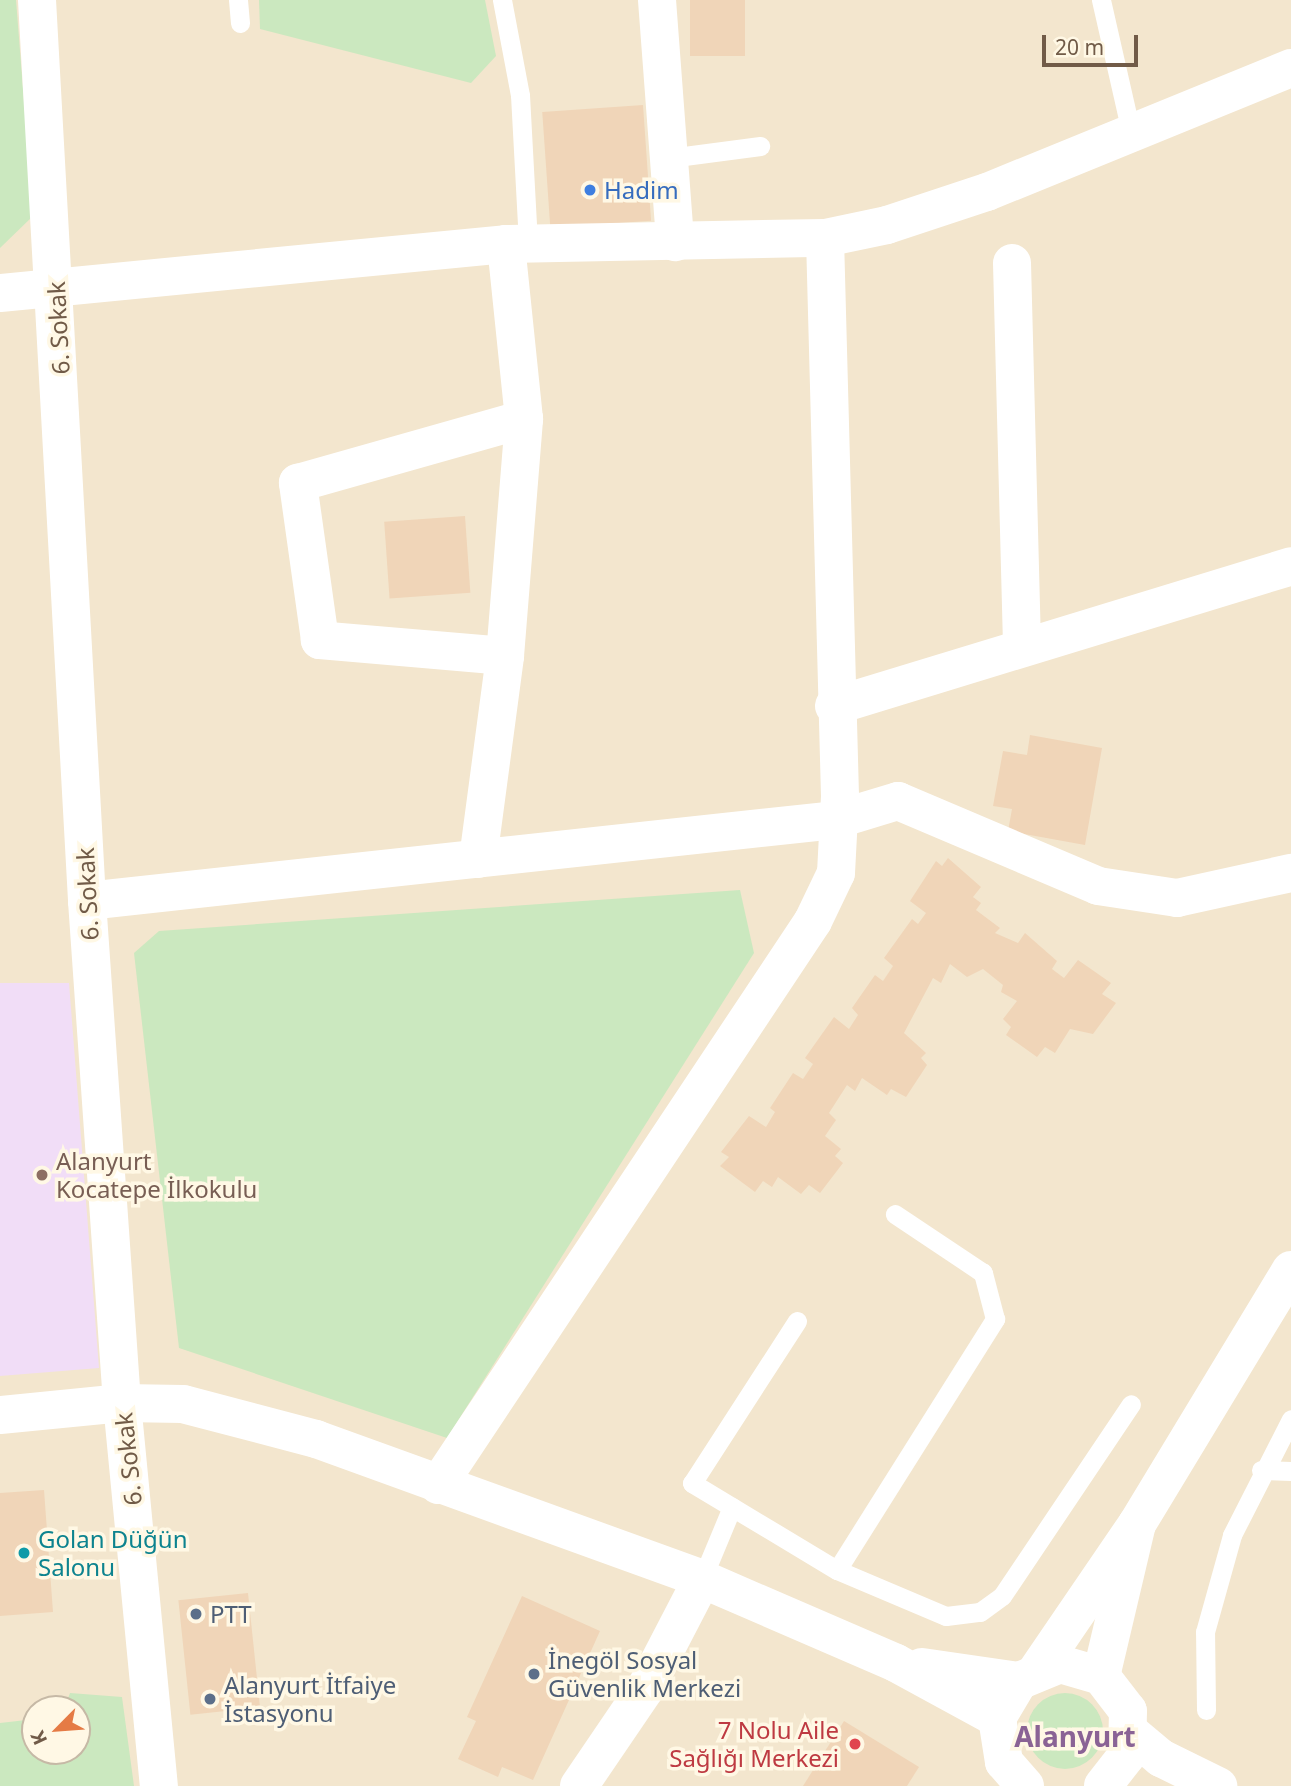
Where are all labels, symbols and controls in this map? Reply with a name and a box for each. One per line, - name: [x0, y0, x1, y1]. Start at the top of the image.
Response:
- scale bar: [1046, 21, 1142, 65]
- text: 20 m: [1055, 33, 1104, 61]
- place label: Hadim: [604, 176, 679, 204]
- marker: Hadim: [582, 182, 598, 198]
- street label: 6. Sokak: [41, 281, 75, 375]
- street label: 6. Sokak: [70, 847, 104, 941]
- place label: Alanyurt Kocatepe İlkokulu: [56, 1147, 257, 1203]
- marker: Alanyurt Kocatepe İlkokulu: [34, 1167, 50, 1183]
- street label: 6. Sokak: [109, 1411, 147, 1507]
- place label: Golan Düğün Salonu: [38, 1525, 187, 1581]
- marker: Golan Düğün Salonu: [16, 1545, 32, 1561]
- place label: PTT: [210, 1600, 252, 1628]
- marker: PTT: [188, 1606, 204, 1622]
- place label: İnegöl Sosyal Güvenlik Merkezi: [548, 1646, 741, 1702]
- marker: İnegöl Sosyal Güvenlik Merkezi: [526, 1666, 542, 1682]
- place label: Alanyurt İtfaiye İstasyonu: [224, 1671, 396, 1727]
- marker: Alanyurt İtfaiye İstasyonu: [202, 1691, 218, 1707]
- north arrow: [21, 1695, 91, 1765]
- place label: 7 Nolu Aile Sağlığı Merkezi: [669, 1716, 839, 1772]
- district label: Alanyurt: [1014, 1719, 1136, 1753]
- text: K: [24, 1727, 53, 1749]
- marker: 7 Nolu Aile Sağlığı Merkezi: [845, 1734, 865, 1754]

